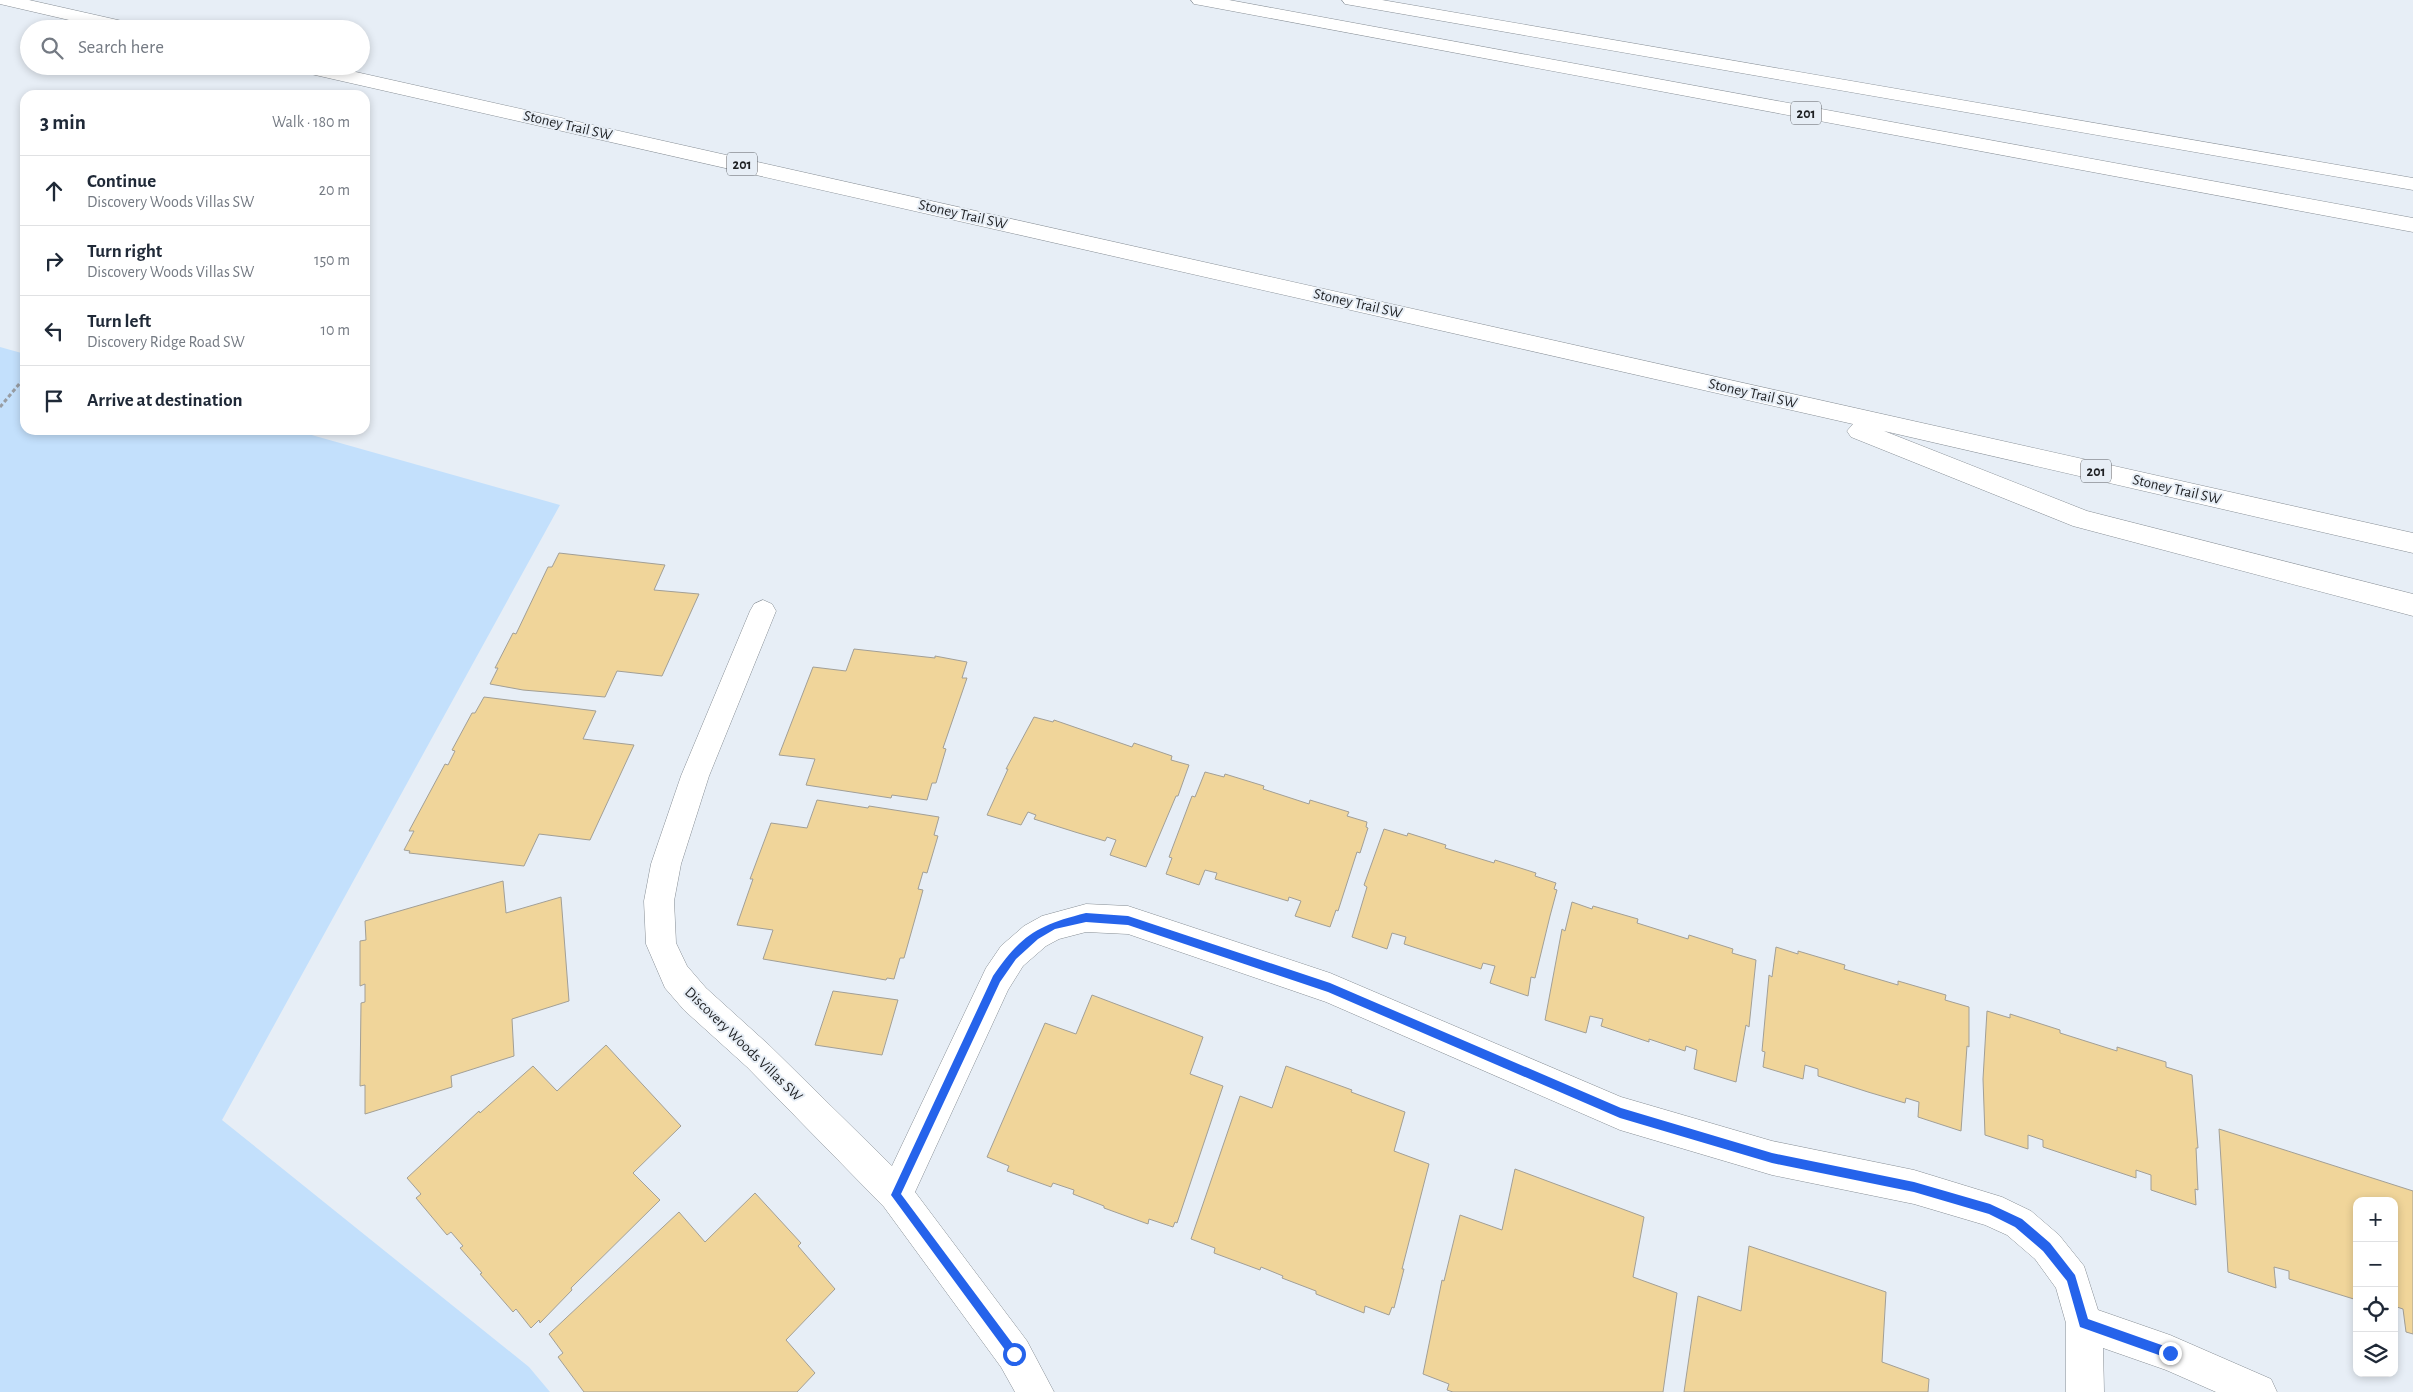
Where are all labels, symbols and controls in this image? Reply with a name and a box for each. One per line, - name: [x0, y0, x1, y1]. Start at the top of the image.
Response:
- search box: [20, 20, 370, 75]
- icon: search: [38, 34, 66, 62]
- text: Search here: [78, 38, 164, 57]
- road number: 201: [1791, 102, 1821, 125]
- street label: Stoney Trail SW: [522, 108, 614, 143]
- text: 3 min: [40, 112, 86, 133]
- text: Walk · 180 m: [272, 114, 350, 130]
- road number: 201: [727, 152, 757, 175]
- text: Continue: [87, 172, 156, 191]
- icon: ahead: [40, 177, 68, 205]
- text: 20 m: [319, 182, 350, 198]
- text: Discovery Woods Villas SW: [87, 194, 254, 210]
- street label: Stoney Trail SW: [917, 197, 1009, 232]
- text: Turn right: [87, 242, 162, 261]
- icon: right: [40, 247, 68, 275]
- text: 150 m: [314, 252, 350, 268]
- text: Discovery Woods Villas SW: [87, 264, 254, 280]
- street label: Stoney Trail SW: [1312, 286, 1404, 321]
- text: Turn left: [87, 312, 151, 331]
- icon: left: [40, 317, 68, 345]
- text: 10 m: [321, 322, 350, 338]
- text: Discovery Ridge Road SW: [87, 334, 245, 350]
- street label: Stoney Trail SW: [1707, 376, 1799, 411]
- icon: arrive: [40, 387, 68, 415]
- text: Arrive at destination: [87, 391, 243, 410]
- road number: 201: [2081, 460, 2111, 482]
- street label: Stoney Trail SW: [2131, 472, 2223, 507]
- street label: Discovery Woods Villas SW: [682, 984, 806, 1105]
- map controls: [2353, 1197, 2398, 1377]
- button: +: [2353, 1197, 2398, 1242]
- button: −: [2353, 1242, 2398, 1287]
- button: locate: [2353, 1287, 2398, 1332]
- button: layers: [2353, 1332, 2398, 1377]
- route end: [2159, 1342, 2182, 1365]
- route start: [1003, 1343, 1026, 1366]

